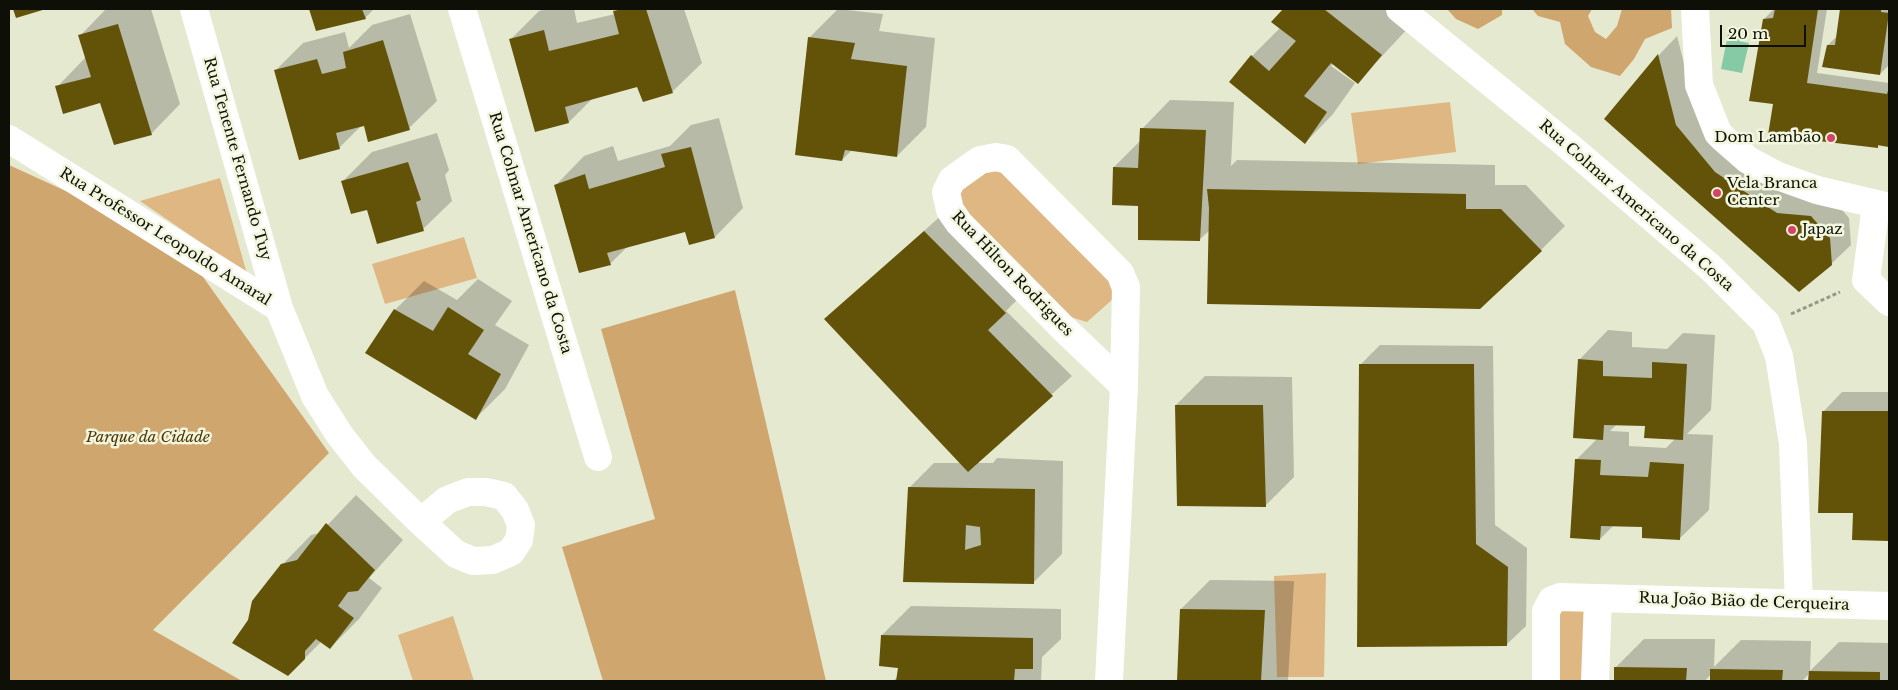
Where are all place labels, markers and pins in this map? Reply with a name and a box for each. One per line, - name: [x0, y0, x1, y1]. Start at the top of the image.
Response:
- place label: Dom Lambão: [1714, 129, 1821, 147]
- marker: Dom Lambão: [1825, 132, 1837, 144]
- place label: Vela Branca Center: [1727, 175, 1817, 210]
- marker: Vela Branca Center: [1711, 187, 1723, 199]
- place label: Japaz: [1802, 221, 1843, 239]
- marker: Japaz: [1786, 224, 1798, 236]

